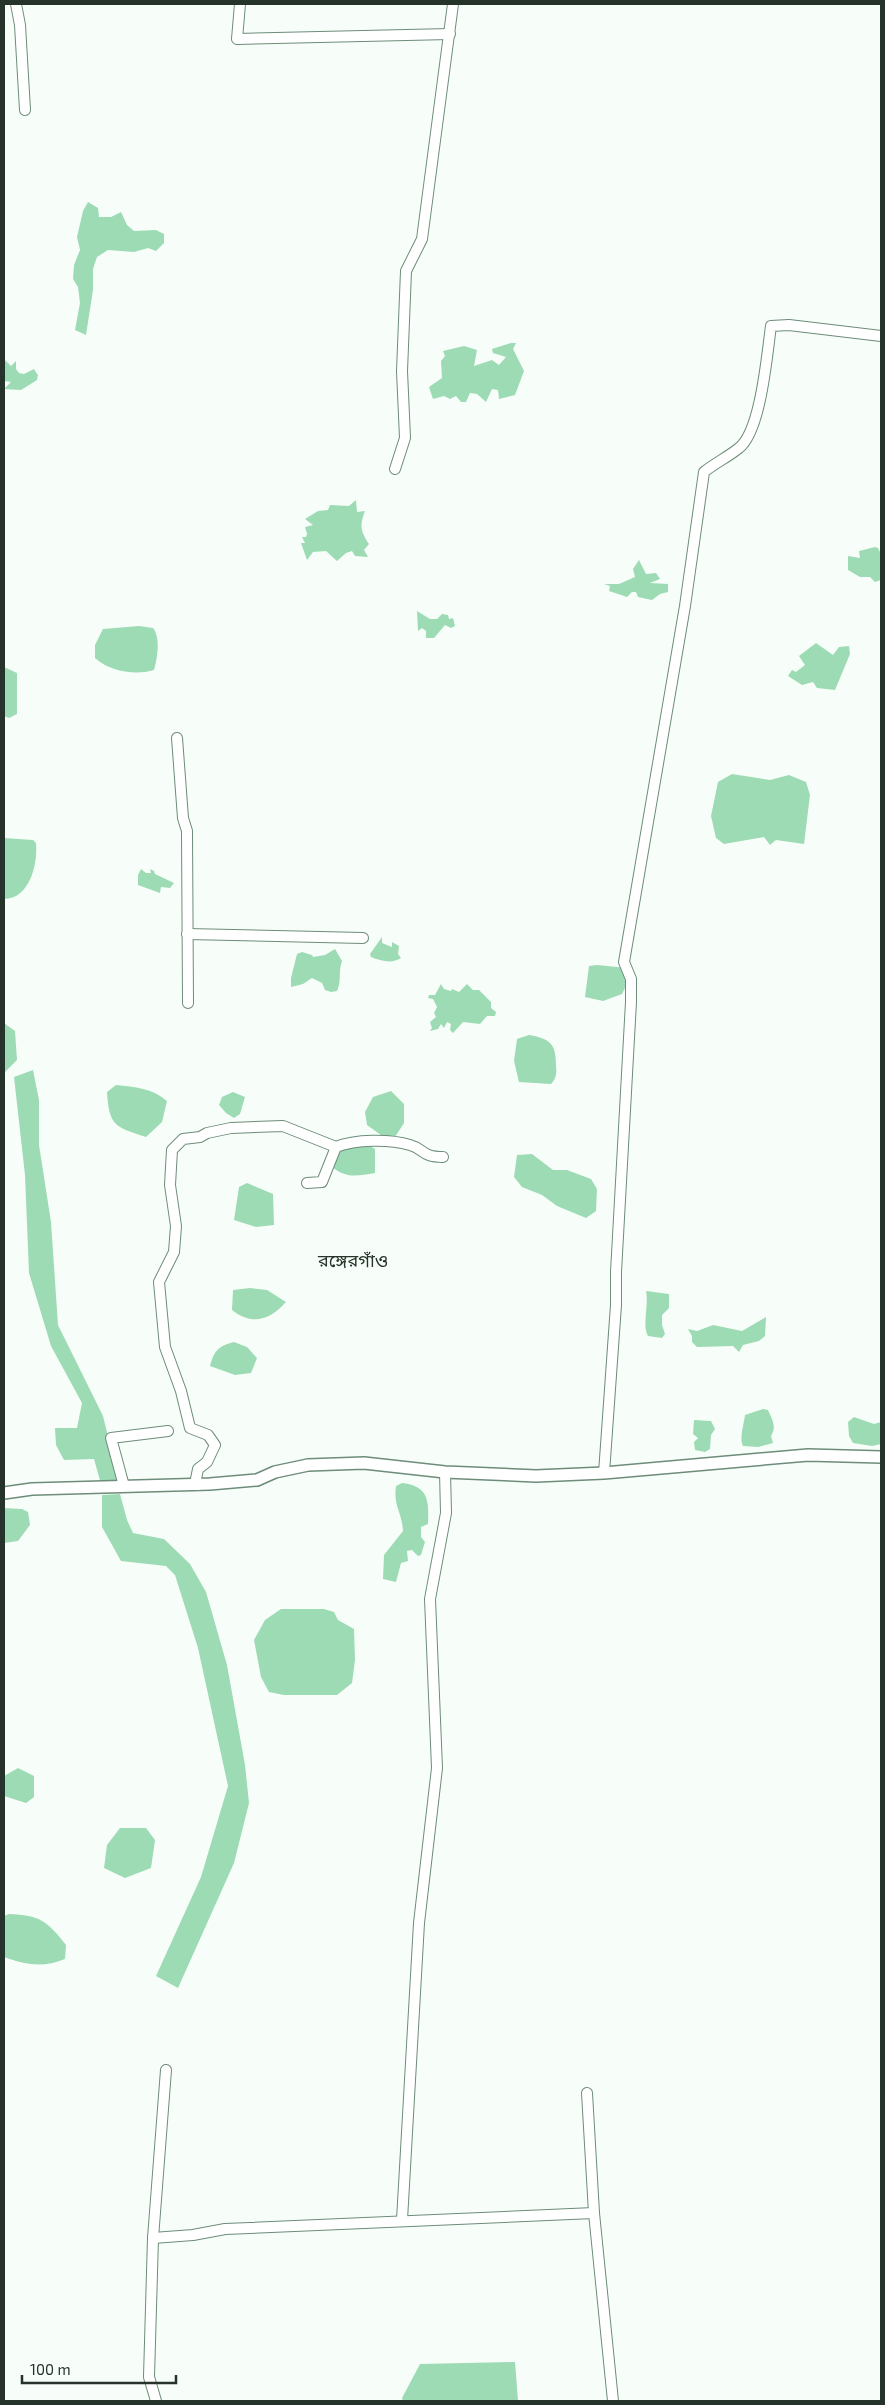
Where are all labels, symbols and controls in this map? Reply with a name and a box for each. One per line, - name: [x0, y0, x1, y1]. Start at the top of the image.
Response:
- district label: রঙ্গেরগাঁও: [317, 1249, 388, 1271]
- scale bar: [22, 2352, 176, 2384]
- text: 100 m: [30, 2360, 71, 2378]

